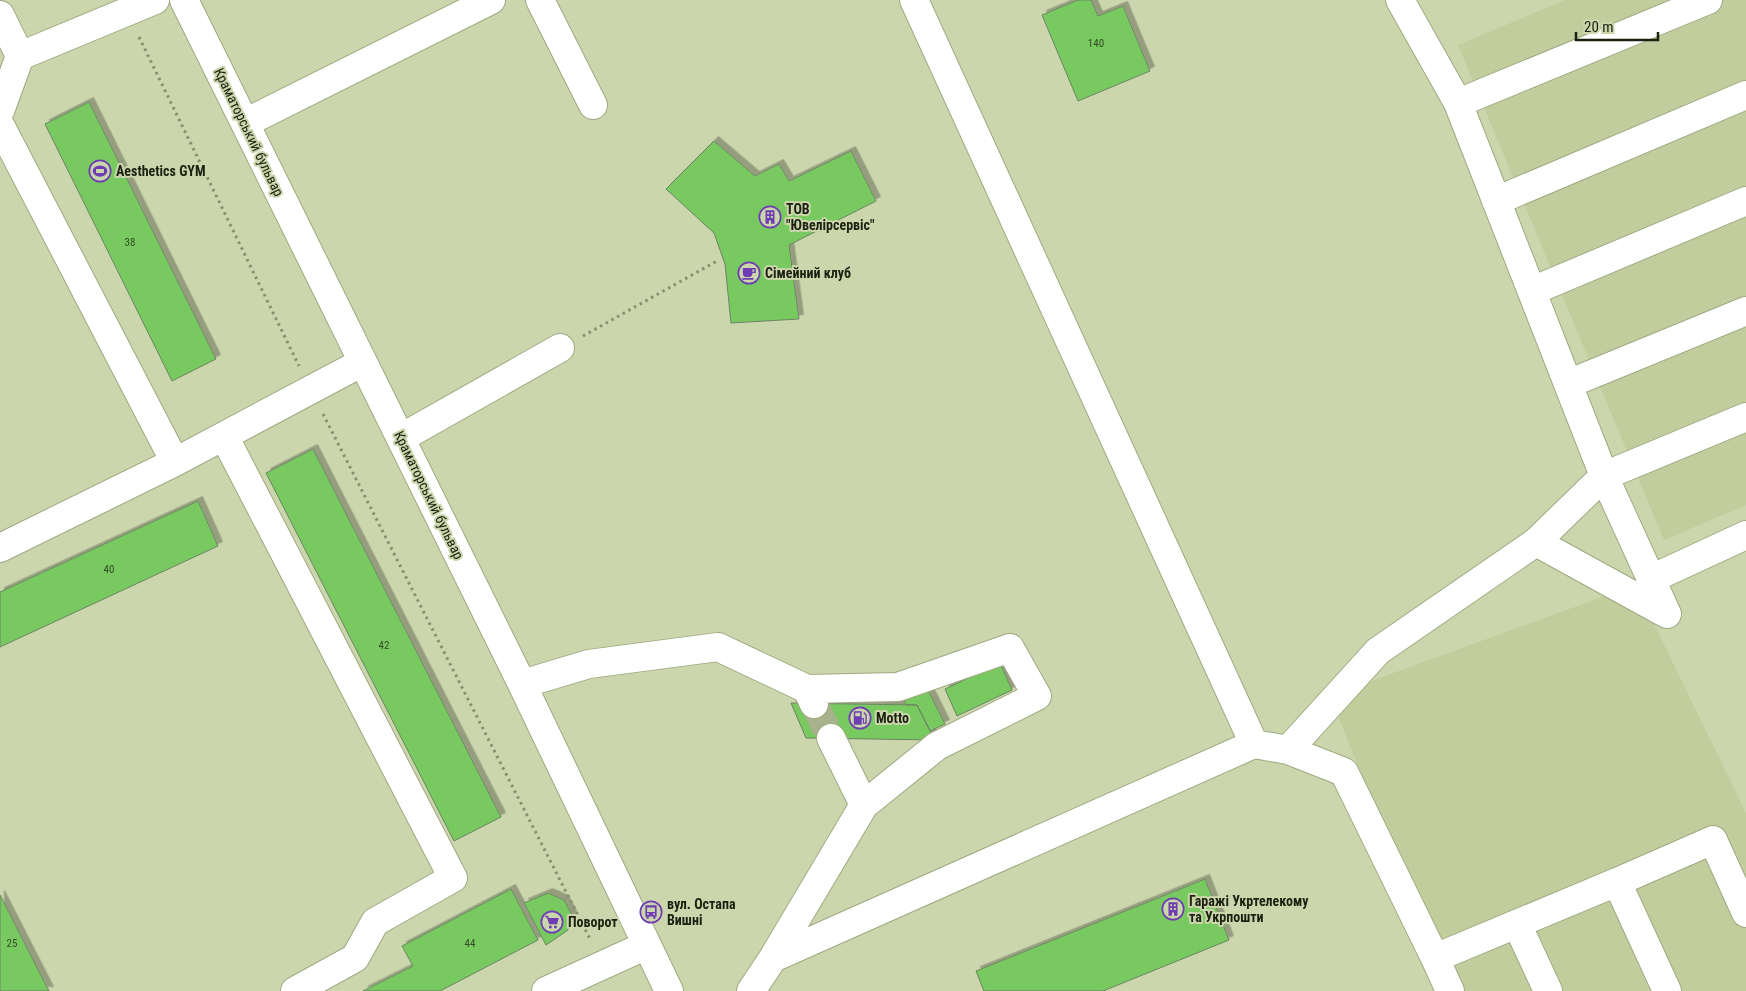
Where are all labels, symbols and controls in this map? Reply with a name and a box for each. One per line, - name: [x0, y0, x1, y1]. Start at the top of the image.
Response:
- scale bar: [1576, 10, 1658, 42]
- text: 20 m: [1584, 18, 1614, 36]
- house number: 140: [1088, 37, 1104, 50]
- street label: Краматорський бульвар: [211, 65, 287, 199]
- sports icon: Aesthetics GYM: [88, 159, 112, 183]
- place label: Aesthetics GYM: [116, 163, 206, 179]
- place label: ТОВ "Ювелірсервіс": [786, 201, 875, 233]
- building icon: ТОВ "Ювелірсервіс": [758, 205, 782, 229]
- house number: 38: [125, 236, 135, 249]
- cafe icon: Сімейний клуб: [737, 261, 761, 285]
- place label: Сімейний клуб: [765, 265, 851, 281]
- street label: Краматорський бульвар: [391, 428, 467, 562]
- house number: 40: [104, 563, 114, 576]
- house number: 42: [379, 639, 389, 652]
- fuel station icon: Motto: [848, 706, 872, 730]
- place label: Motto: [876, 710, 909, 726]
- place label: Гаражі Укртелекому та Укрпошти: [1189, 893, 1309, 925]
- place label: вул. Остапа Вишні: [667, 896, 736, 928]
- building icon: Гаражі Укртелекому та Укрпошти: [1161, 897, 1185, 921]
- bus stop icon: вул. Остапа Вишні: [639, 900, 663, 924]
- supermarket icon: Поворот: [540, 910, 564, 934]
- place label: Поворот: [568, 914, 618, 930]
- house number: 25: [7, 937, 17, 950]
- house number: 44: [465, 937, 476, 950]

